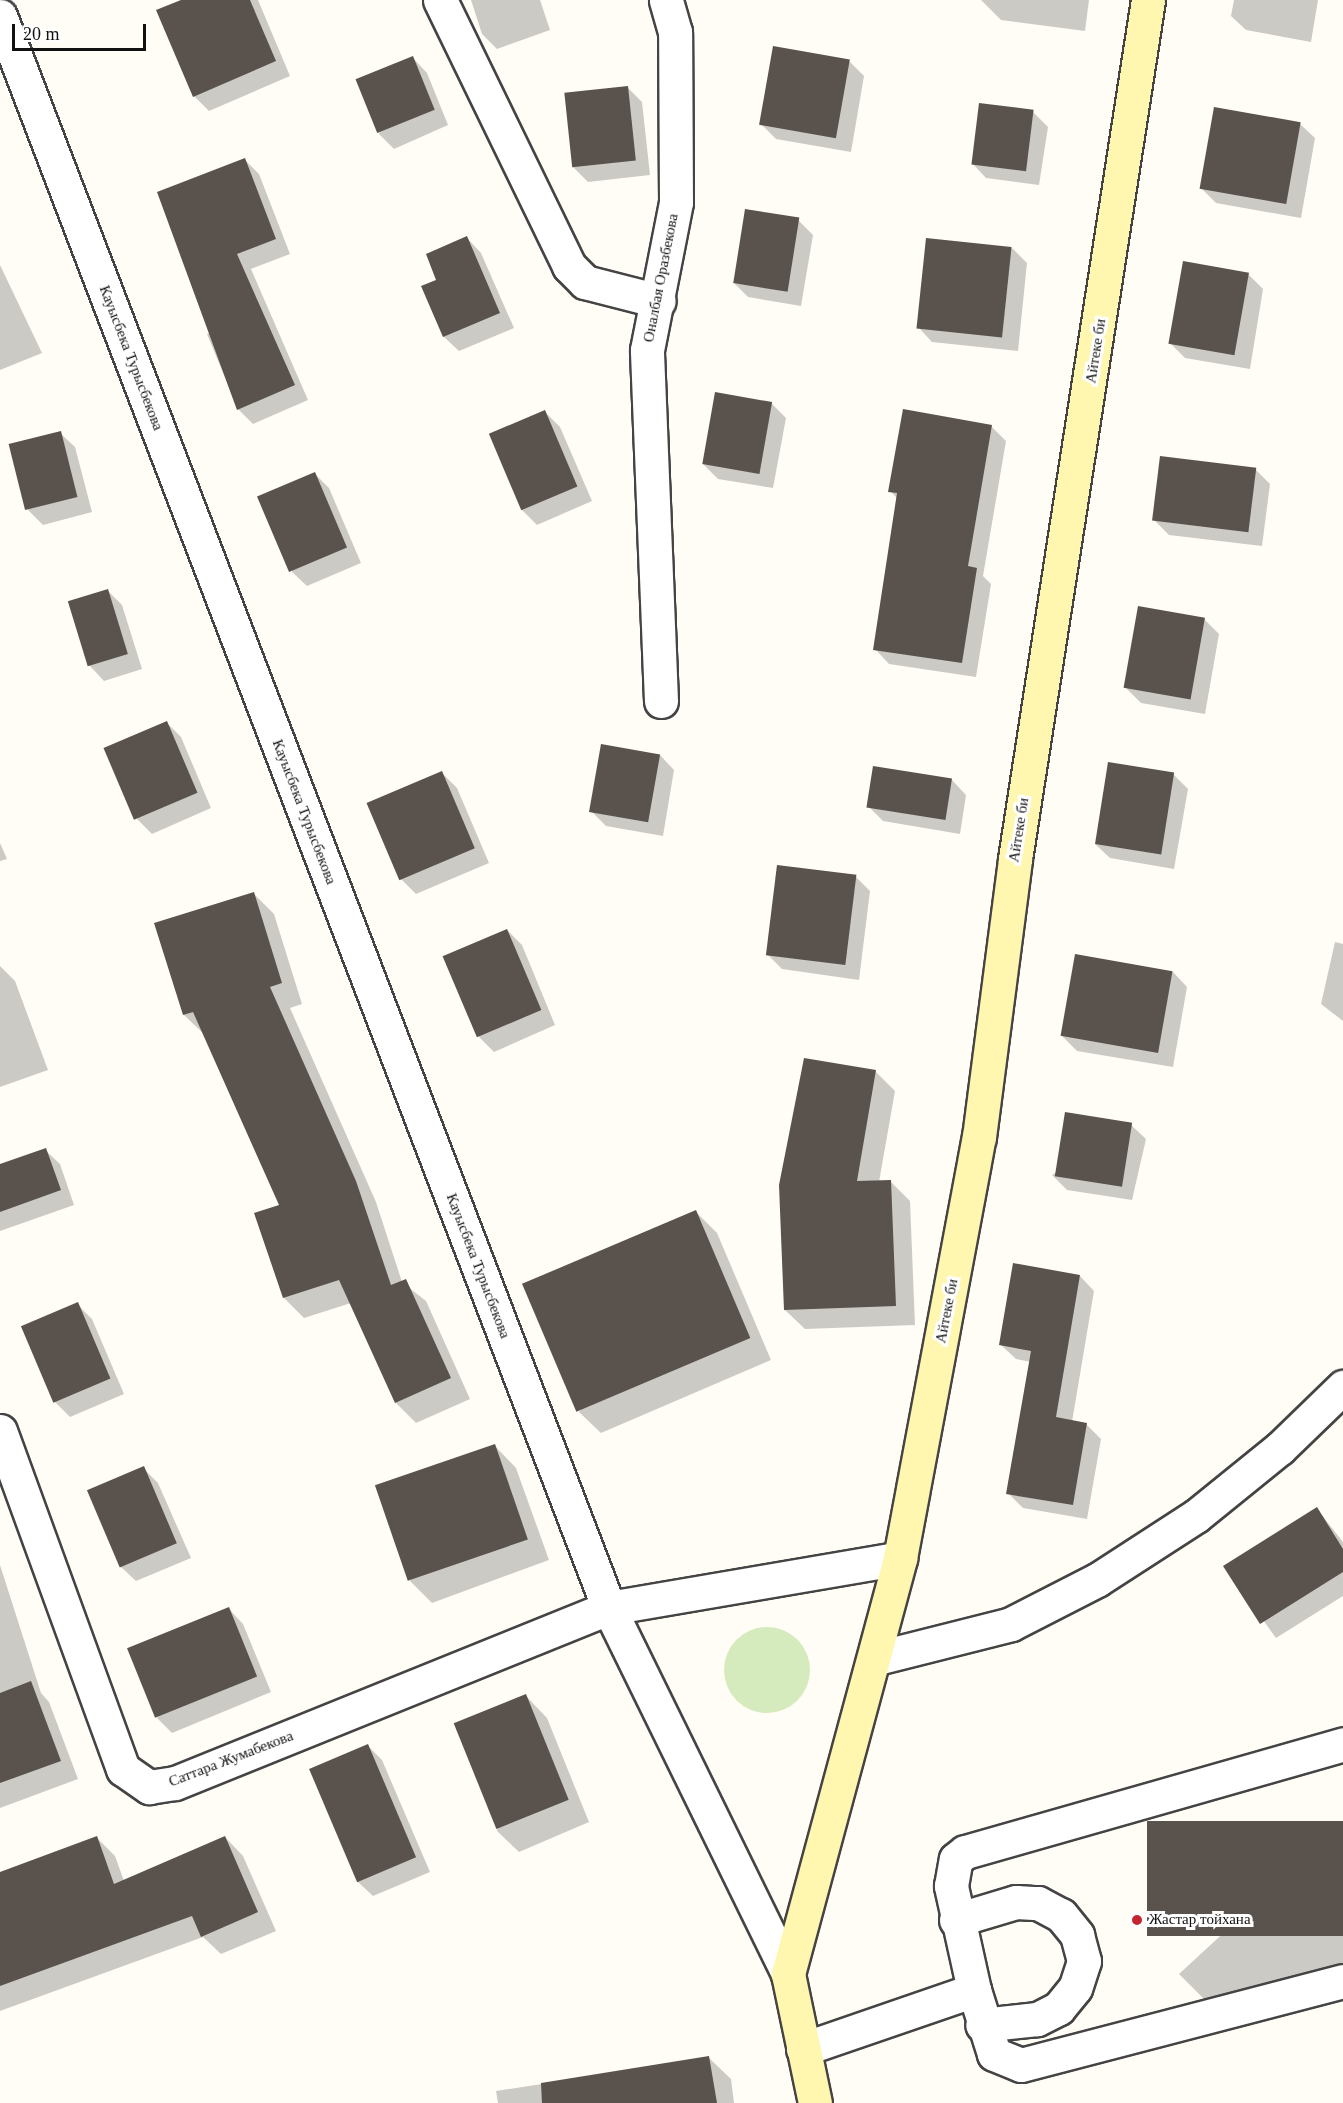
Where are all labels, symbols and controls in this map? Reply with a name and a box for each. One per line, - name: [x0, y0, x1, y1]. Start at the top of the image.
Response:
- scale bar: [15, 12, 148, 50]
- text: 20 m: [23, 24, 60, 44]
- street label: Оналбая Оразбекова: [640, 212, 682, 344]
- street label: Кауысбека Турысбекова: [95, 283, 167, 433]
- street label: Айтеке би: [1082, 317, 1110, 385]
- street label: Кауысбека Турысбекова: [268, 737, 340, 887]
- street label: Айтеке би: [1005, 796, 1033, 864]
- street label: Кауысбека Турысбекова: [442, 1191, 514, 1341]
- street label: Айтеке би: [932, 1277, 962, 1345]
- street label: Саттара Жумабекова: [166, 1727, 296, 1791]
- place label: Жастар тойхана: [1149, 1911, 1251, 1929]
- marker: Жастар тойхана: [1130, 1913, 1144, 1927]

